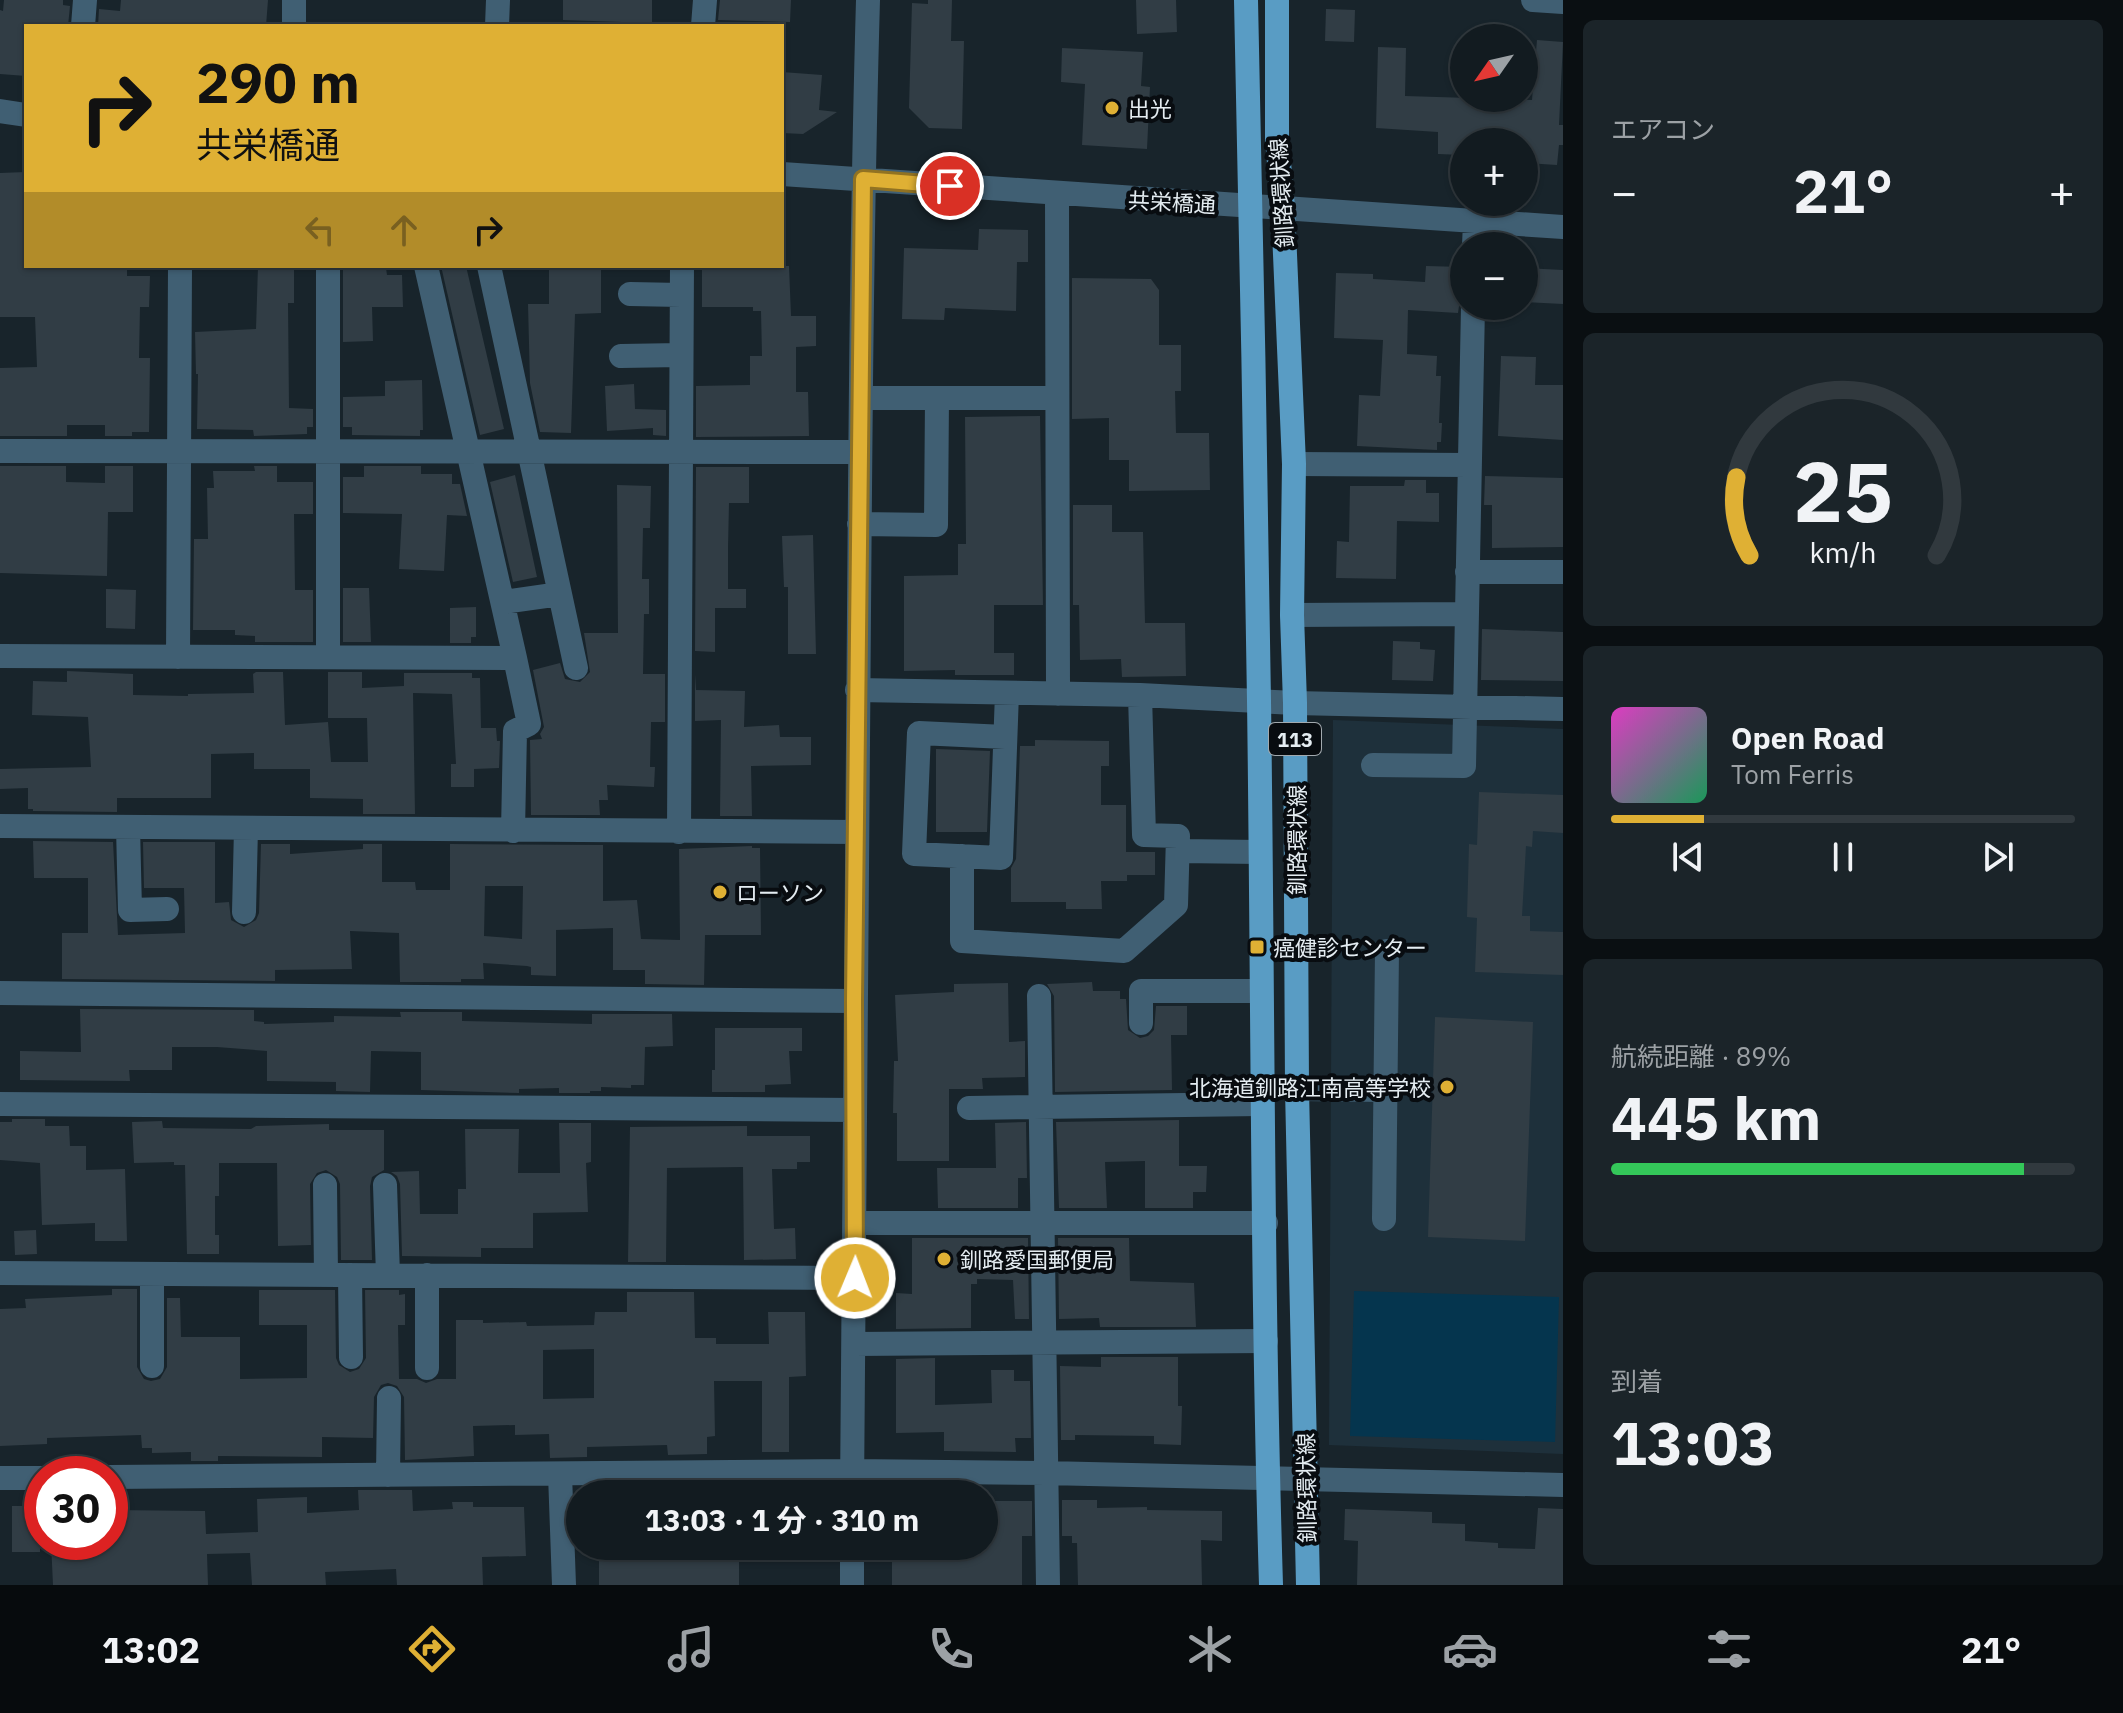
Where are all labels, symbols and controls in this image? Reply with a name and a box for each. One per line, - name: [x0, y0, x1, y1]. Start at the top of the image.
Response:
- north arrow: [1450, 24, 1538, 112]
- map controls: [1450, 24, 1538, 320]
- text: 290 m: [196, 46, 360, 118]
- icon: right: [64, 56, 168, 160]
- place label: 出光: [1128, 94, 1172, 123]
- marker: 出光: [1103, 99, 1121, 117]
- text: エアコン: [1611, 112, 1715, 146]
- text: 共栄橋通: [196, 121, 340, 168]
- button: +: [1450, 128, 1538, 216]
- street label: 釧路環状線: [1263, 137, 1299, 249]
- text: 21°: [1793, 151, 1893, 230]
- pin: [916, 152, 984, 220]
- text: −: [1611, 163, 1637, 220]
- text: +: [2049, 163, 2075, 220]
- icon: arrive: [928, 164, 972, 208]
- street label: 共栄橋通: [1127, 185, 1217, 219]
- icon: left: [298, 208, 342, 252]
- icon: ahead: [382, 208, 426, 252]
- icon: right: [466, 208, 510, 252]
- button: −: [1450, 232, 1538, 320]
- text: 25: [1793, 436, 1893, 544]
- text: km/h: [1809, 534, 1877, 571]
- text: Open Road: [1731, 718, 1884, 757]
- road number: 113: [1269, 723, 1321, 755]
- text: Tom Ferris: [1731, 757, 1854, 791]
- street label: 釧路環状線: [1282, 785, 1311, 895]
- icon: previous: [1666, 835, 1710, 879]
- icon: pause: [1821, 835, 1865, 879]
- icon: next: [1976, 835, 2020, 879]
- place label: ローソン: [736, 878, 824, 907]
- marker: ローソン: [711, 883, 729, 901]
- place label: 癌健診センター: [1273, 933, 1427, 962]
- marker: 癌健診センター: [1248, 938, 1266, 956]
- text: 航続距離 · 89%: [1611, 1039, 1791, 1073]
- place label: 北海道釧路江南高等学校: [1189, 1073, 1431, 1102]
- marker: 北海道釧路江南高等学校: [1438, 1078, 1456, 1096]
- text: 445 km: [1611, 1078, 1821, 1157]
- position arrow: [813, 1236, 897, 1320]
- place label: 釧路愛国郵便局: [960, 1245, 1114, 1274]
- marker: 釧路愛国郵便局: [935, 1250, 953, 1268]
- text: 到着: [1611, 1364, 1663, 1398]
- text: 13:03: [1611, 1403, 1775, 1482]
- street label: 釧路環状線: [1291, 1433, 1321, 1543]
- speed limit sign: 30: [24, 1456, 128, 1560]
- text: 13:03 · 1 分 · 310 m: [645, 1500, 919, 1539]
- icon: directions: [404, 1621, 460, 1677]
- icon: music: [663, 1621, 719, 1677]
- icon: phone: [923, 1621, 979, 1677]
- icon: climate: [1182, 1621, 1238, 1677]
- icon: car: [1442, 1621, 1498, 1677]
- icon: filters: [1701, 1621, 1757, 1677]
- text: 13:02: [102, 1626, 200, 1673]
- text: 21°: [1961, 1626, 2021, 1673]

